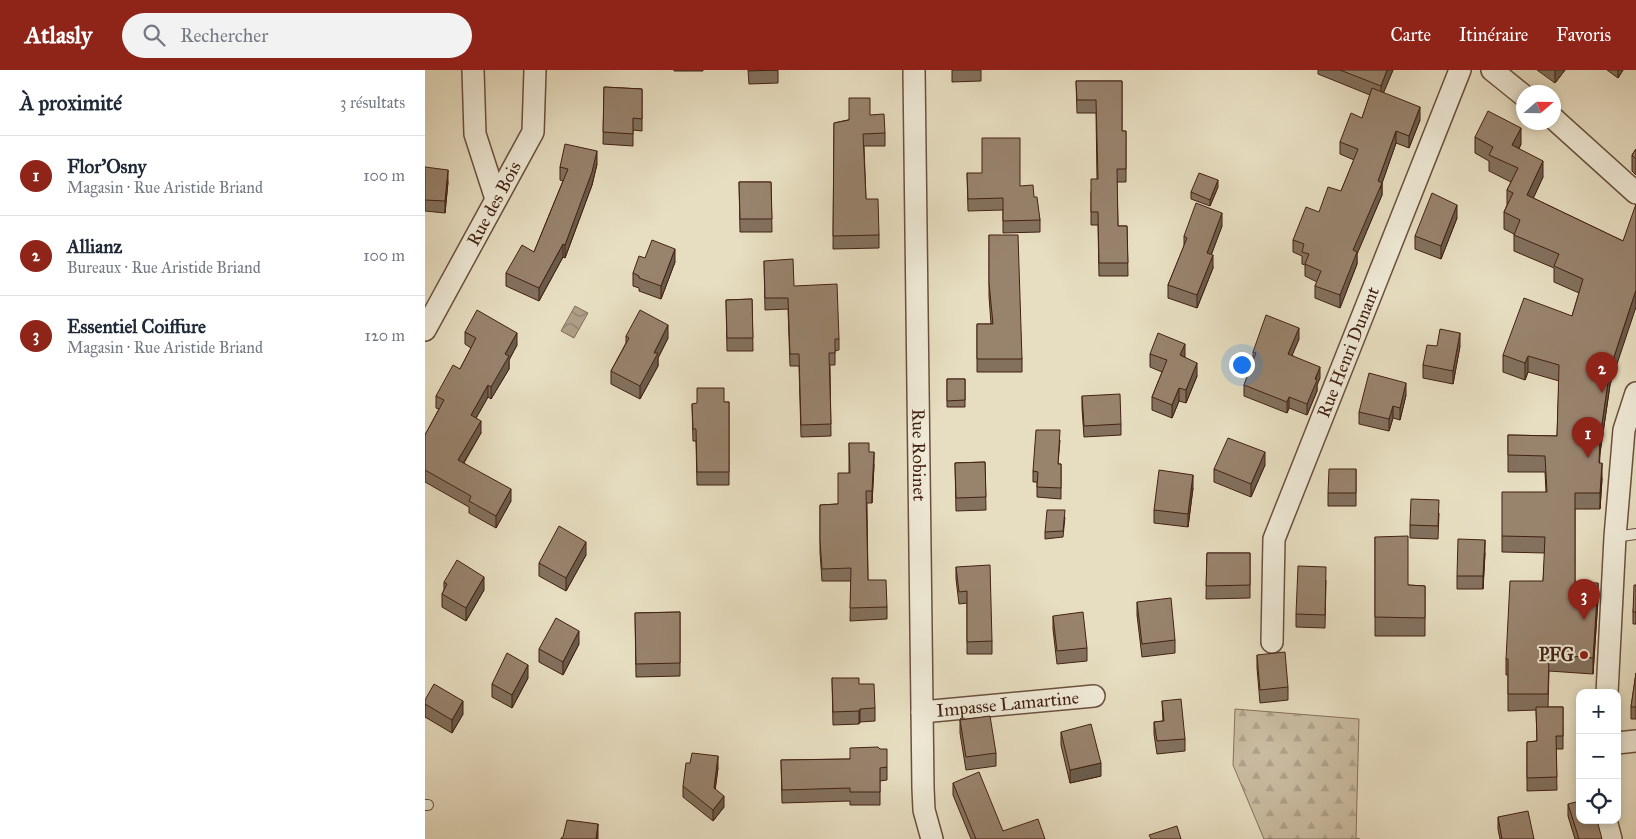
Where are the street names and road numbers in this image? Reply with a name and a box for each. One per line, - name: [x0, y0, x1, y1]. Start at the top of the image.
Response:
- street label: Rue des Bois: [462, 157, 526, 250]
- street label: Rue Henri Dunant: [1312, 283, 1384, 421]
- street label: Rue Robinet: [907, 409, 930, 502]
- street label: Impasse Lamartine: [935, 686, 1080, 722]

